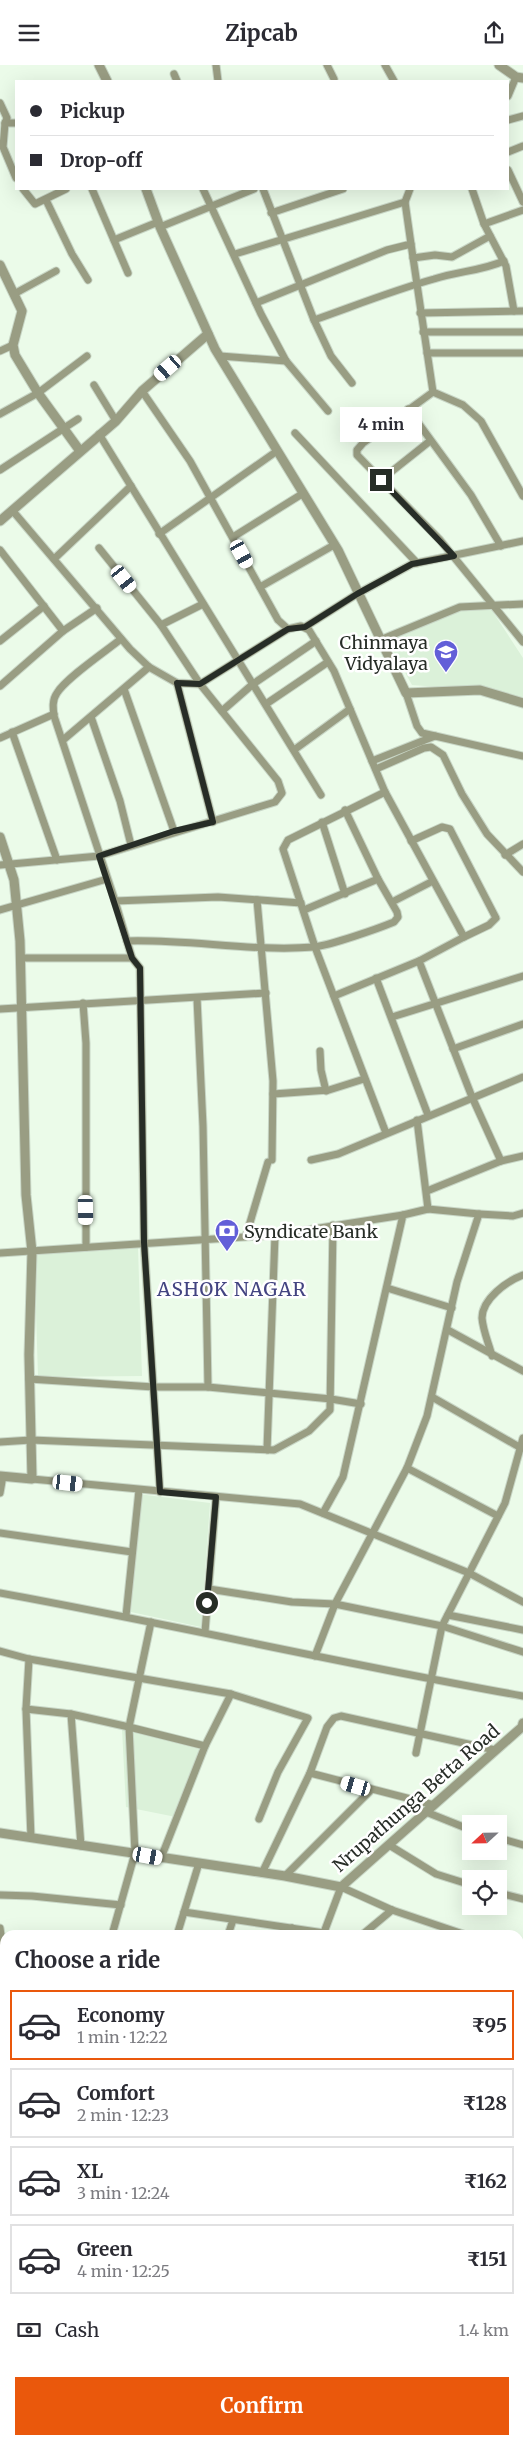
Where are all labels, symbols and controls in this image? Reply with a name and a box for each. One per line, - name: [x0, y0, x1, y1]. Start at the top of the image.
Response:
- icon: menu: [15, 19, 43, 47]
- text: Zipcab: [225, 19, 298, 47]
- icon: share: [480, 19, 508, 47]
- text: Pickup: [60, 99, 125, 123]
- text: Drop-off: [60, 148, 142, 172]
- car: [151, 352, 184, 384]
- callout: 4 min: [340, 407, 422, 443]
- text: 4 min: [358, 414, 404, 434]
- route end: [370, 469, 392, 491]
- car: [228, 537, 255, 571]
- car: [108, 563, 139, 595]
- place label: Chinmaya Vidyalaya: [339, 631, 428, 675]
- school or university icon: Chinmaya Vidyalaya: [433, 639, 459, 673]
- car: [78, 1195, 93, 1225]
- bank icon: Syndicate Bank: [214, 1218, 240, 1252]
- place label: Syndicate Bank: [244, 1220, 378, 1243]
- district label: ASHOK NAGAR: [156, 1277, 307, 1301]
- car: [52, 1474, 83, 1492]
- route start: [196, 1592, 218, 1614]
- street label: Nrupathunga Betta Road: [328, 1719, 504, 1877]
- car: [339, 1775, 372, 1797]
- north arrow: [462, 1815, 508, 1860]
- map controls: [462, 1815, 507, 1915]
- car: [131, 1846, 164, 1866]
- button: locate: [462, 1870, 507, 1915]
- text: Choose a ride: [15, 1946, 160, 1974]
- icon: car: [17, 2003, 62, 2048]
- text: Economy: [77, 2003, 165, 2027]
- text: ₹95: [471, 2013, 507, 2037]
- text: 1 min · 12:22: [77, 2027, 168, 2047]
- icon: car: [17, 2081, 62, 2126]
- text: Comfort: [77, 2081, 155, 2105]
- text: ₹128: [463, 2091, 507, 2115]
- text: 2 min · 12:23: [77, 2105, 169, 2125]
- icon: car: [17, 2159, 62, 2204]
- text: XL: [77, 2159, 103, 2183]
- text: ₹162: [464, 2169, 507, 2193]
- text: 3 min · 12:24: [77, 2183, 170, 2203]
- icon: car: [17, 2237, 62, 2282]
- text: Green: [77, 2237, 133, 2261]
- text: ₹151: [467, 2247, 507, 2271]
- text: 4 min · 12:25: [77, 2261, 170, 2281]
- icon: cash: [15, 2316, 43, 2344]
- text: Cash: [55, 2318, 99, 2342]
- text: 1.4 km: [459, 2320, 509, 2340]
- button: Confirm: [15, 2377, 509, 2435]

